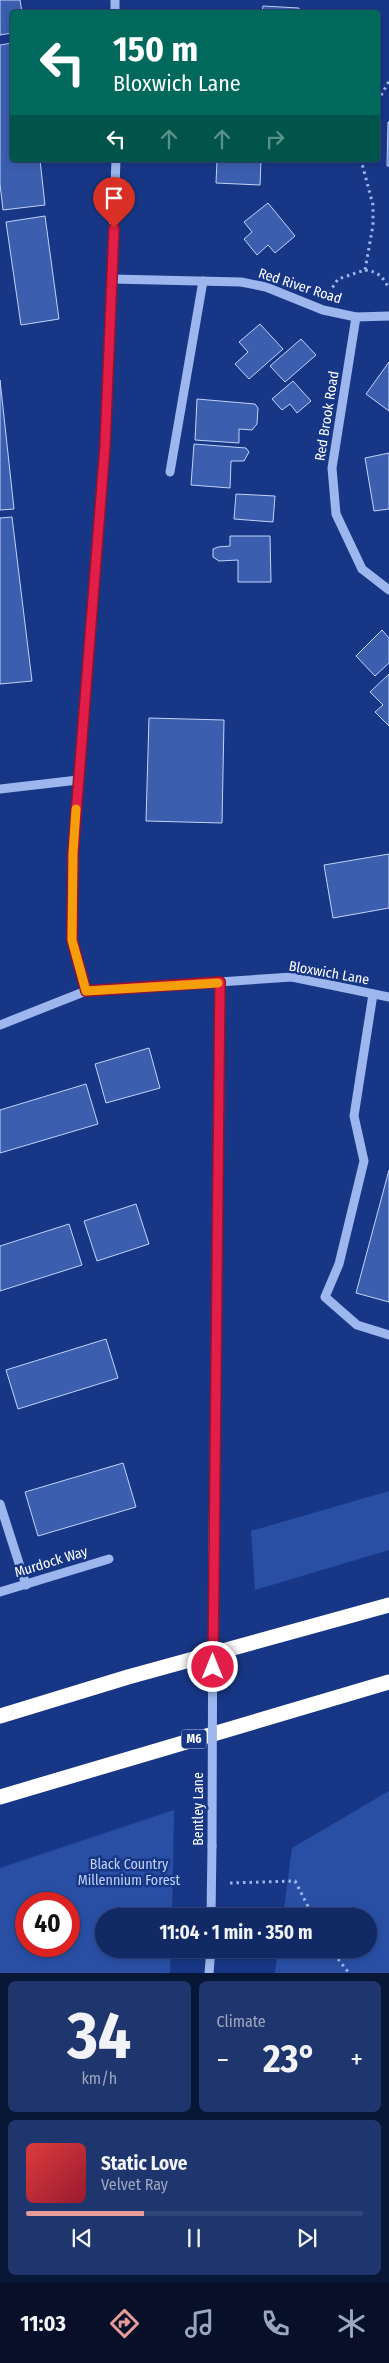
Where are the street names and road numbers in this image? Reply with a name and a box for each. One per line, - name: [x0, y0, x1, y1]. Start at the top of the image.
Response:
- street label: Red River Road: [256, 265, 344, 307]
- street label: Red Brook Road: [311, 370, 343, 462]
- street label: Bloxwich Lane: [288, 958, 371, 988]
- street label: Murdock Way: [12, 1543, 90, 1581]
- road number: M6: [182, 1730, 206, 1748]
- street label: Bentley Lane: [190, 1772, 207, 1846]

